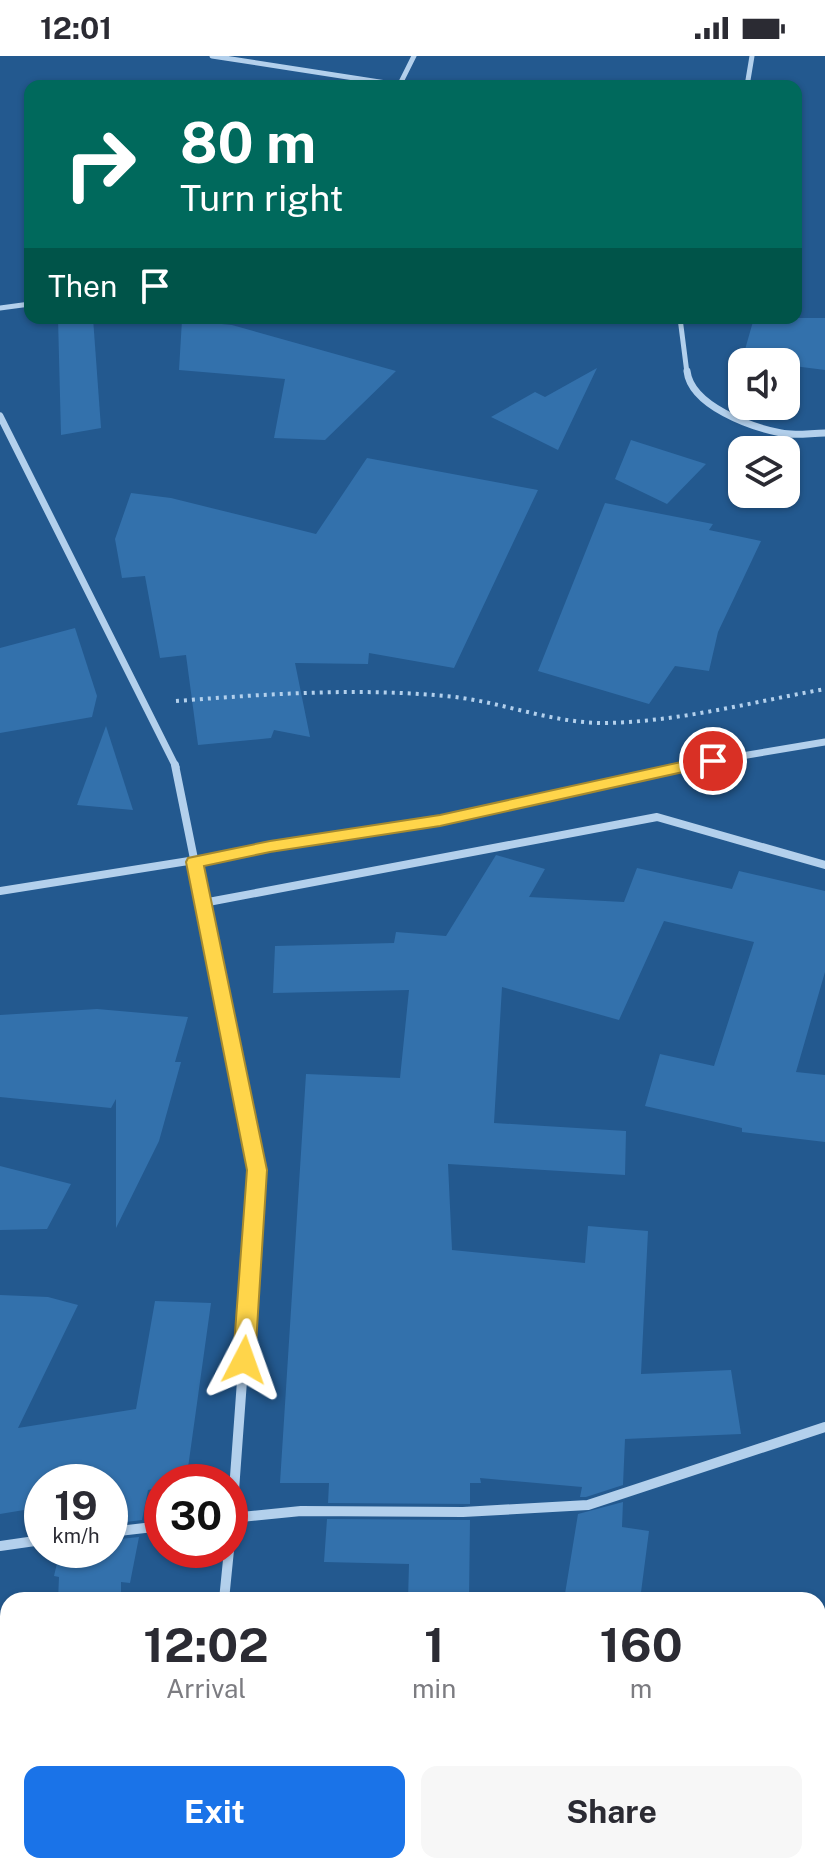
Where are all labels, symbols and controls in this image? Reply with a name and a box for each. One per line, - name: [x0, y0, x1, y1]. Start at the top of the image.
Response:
- text: 12:01: [40, 10, 112, 46]
- text: 80 m: [180, 110, 316, 176]
- icon: right: [48, 112, 152, 216]
- text: Turn right: [180, 177, 343, 219]
- icon: arrive: [133, 264, 177, 308]
- text: Then: [48, 268, 117, 304]
- map controls: [728, 348, 800, 508]
- button: sound: [728, 348, 800, 420]
- button: layers: [728, 436, 800, 508]
- pin: [679, 727, 747, 795]
- icon: arrive: [691, 739, 735, 783]
- position arrow: [202, 1318, 286, 1402]
- speed limit sign: 30: [144, 1464, 248, 1568]
- text: 19: [54, 1482, 98, 1529]
- text: km/h: [52, 1524, 100, 1548]
- text: 12:02: [143, 1616, 269, 1673]
- text: 1: [424, 1616, 444, 1673]
- text: 160: [600, 1616, 683, 1673]
- text: Arrival: [166, 1673, 246, 1704]
- text: min: [412, 1673, 456, 1704]
- text: m: [630, 1673, 652, 1704]
- button: Exit: [24, 1766, 405, 1858]
- button: Share: [421, 1766, 802, 1858]

